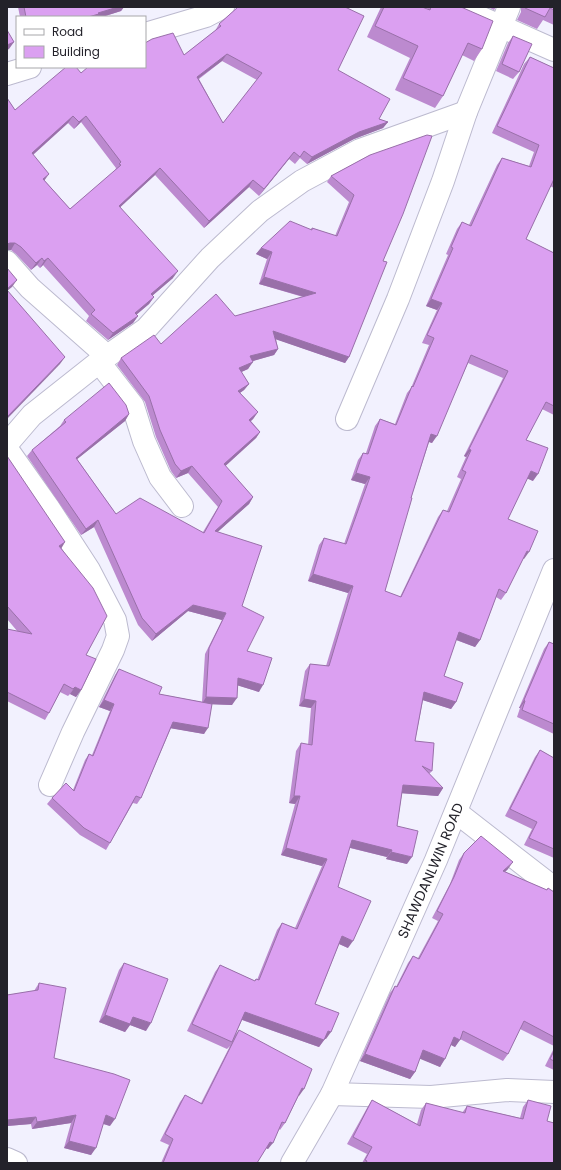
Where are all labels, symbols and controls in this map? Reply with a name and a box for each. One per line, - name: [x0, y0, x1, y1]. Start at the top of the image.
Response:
- legend: [16, 16, 146, 68]
- text: Road: [52, 23, 83, 40]
- text: Building: [52, 43, 100, 60]
- street label: SHAWDANLWIN ROAD: [392, 800, 468, 942]

